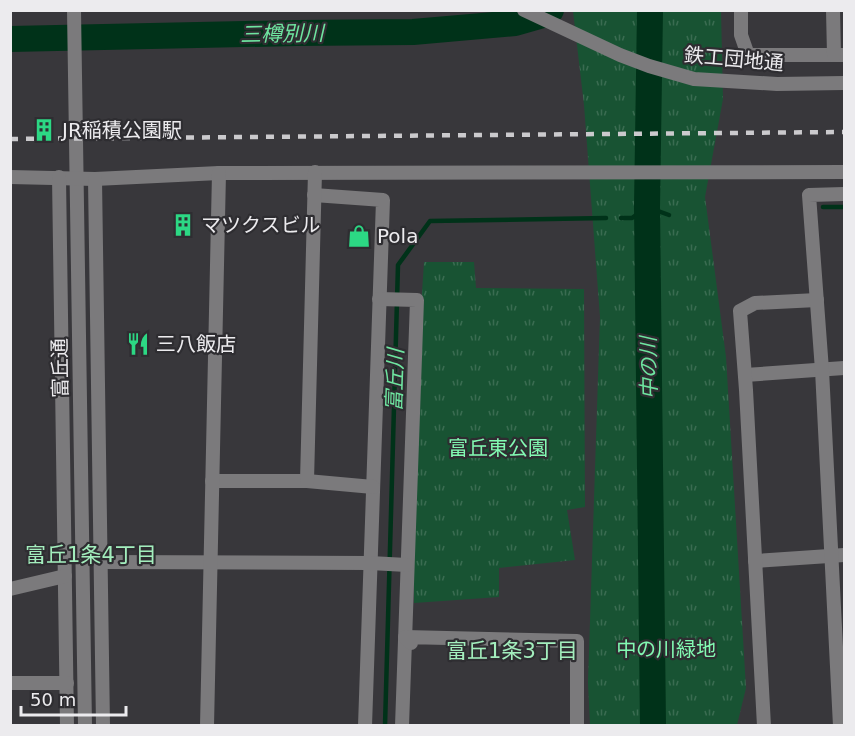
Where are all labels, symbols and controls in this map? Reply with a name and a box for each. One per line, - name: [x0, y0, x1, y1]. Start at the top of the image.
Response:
- water label: 三樽別川: [240, 21, 326, 47]
- street label: 鉄工団地通: [683, 43, 785, 75]
- building icon: JR稲積公園駅: [31, 117, 57, 143]
- place label: JR稲積公園駅: [60, 118, 182, 142]
- building icon: マツクスビル: [170, 212, 196, 238]
- place label: マツクスビル: [201, 213, 320, 237]
- shop icon: Pola: [346, 223, 372, 249]
- place label: Pola: [377, 224, 418, 248]
- restaurant icon: 三八飯店: [125, 331, 151, 357]
- place label: 三八飯店: [156, 332, 236, 356]
- water label: 中の川: [636, 334, 662, 400]
- street label: 富丘通: [47, 338, 73, 398]
- water label: 富丘川: [382, 346, 408, 412]
- park label: 富丘東公園: [448, 436, 548, 460]
- district label: 富丘1条4丁目: [25, 543, 157, 567]
- park label: 中の川緑地: [616, 637, 716, 661]
- district label: 富丘1条3丁目: [446, 639, 578, 663]
- scale bar: [21, 679, 126, 717]
- text: 50 m: [30, 689, 76, 710]

